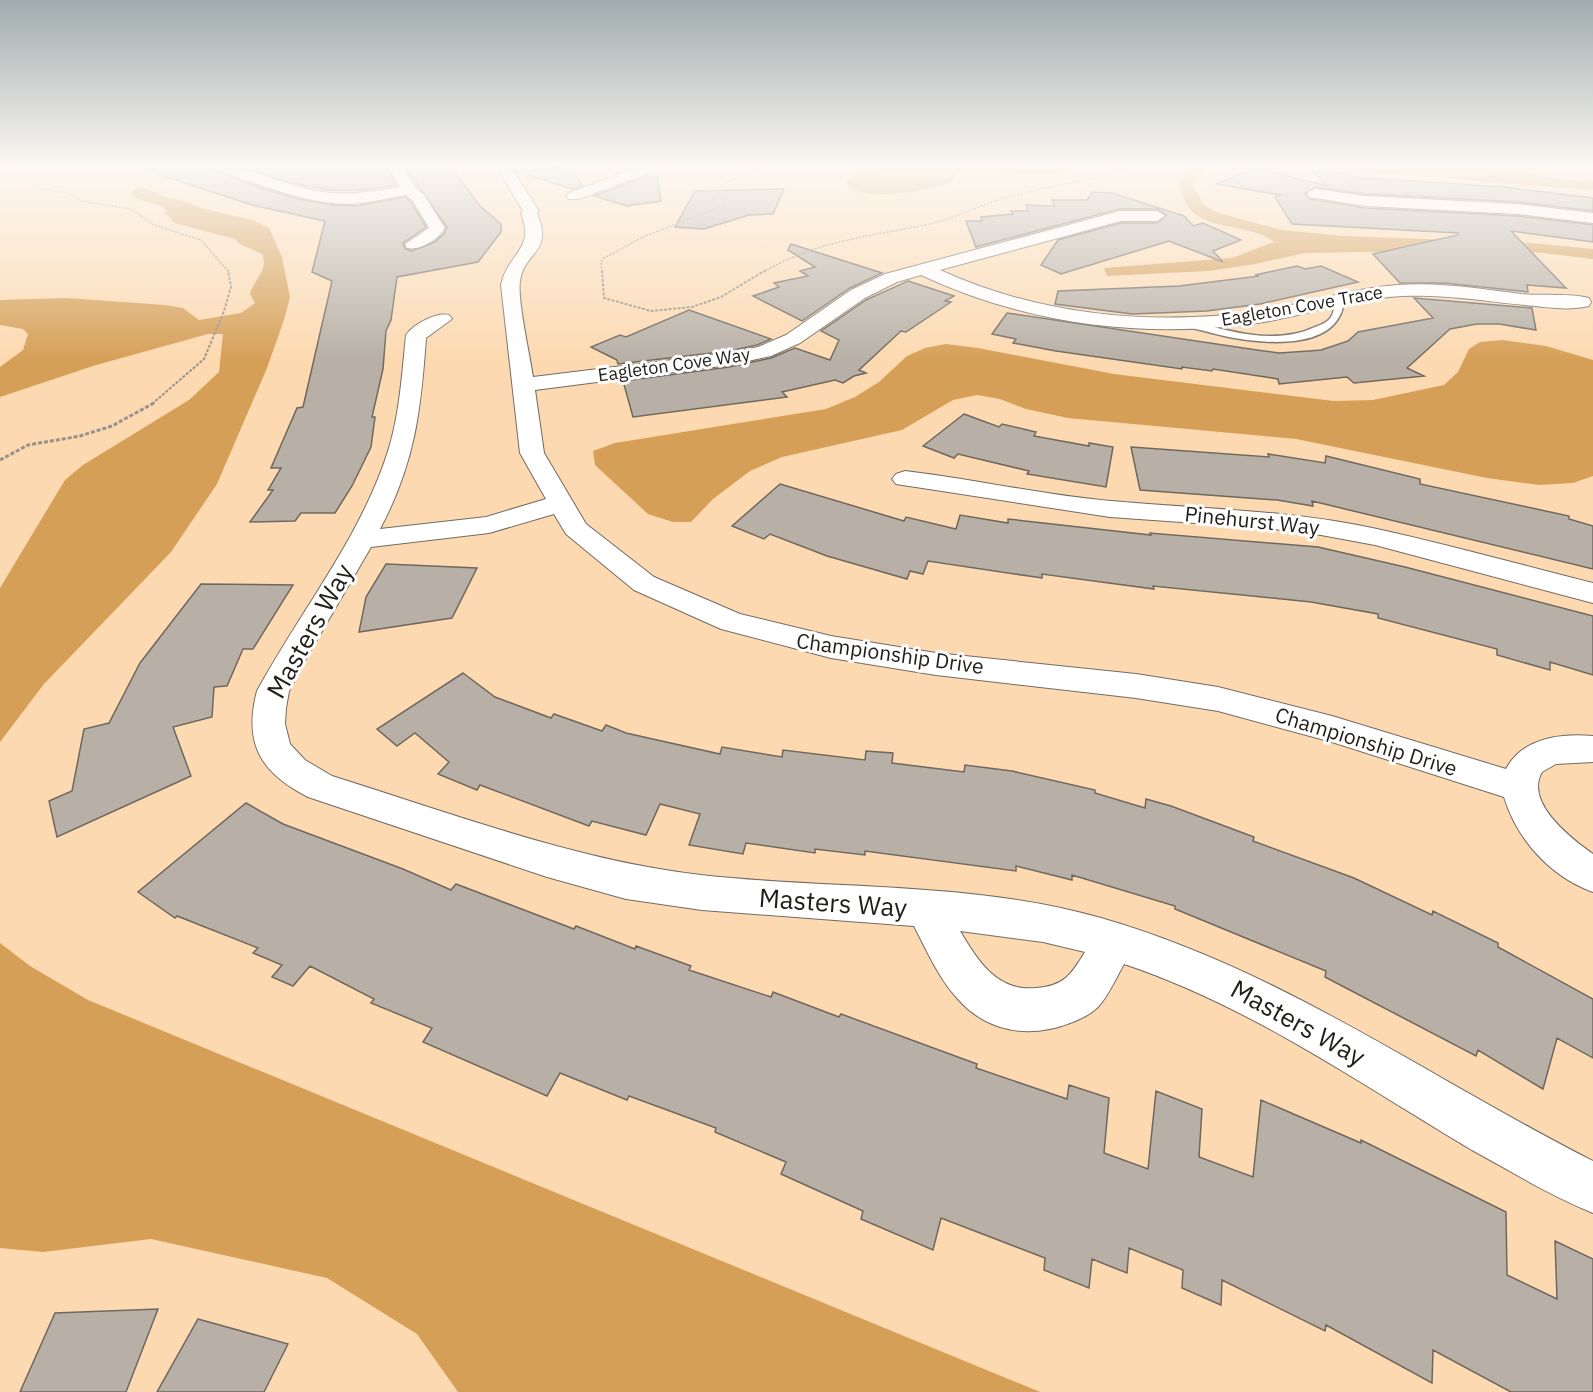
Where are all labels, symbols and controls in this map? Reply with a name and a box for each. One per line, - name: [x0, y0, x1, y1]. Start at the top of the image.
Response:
- street label: Eagleton Cove Trace: [1219, 280, 1385, 331]
- street label: Eagleton Cove Way: [596, 342, 752, 387]
- street label: Pinehurst Way: [1183, 499, 1321, 541]
- street label: Masters Way: [258, 557, 360, 704]
- street label: Championship Drive: [795, 626, 986, 680]
- street label: Championship Drive: [1272, 700, 1461, 782]
- street label: Masters Way: [758, 880, 908, 924]
- street label: Masters Way: [1225, 971, 1372, 1073]

